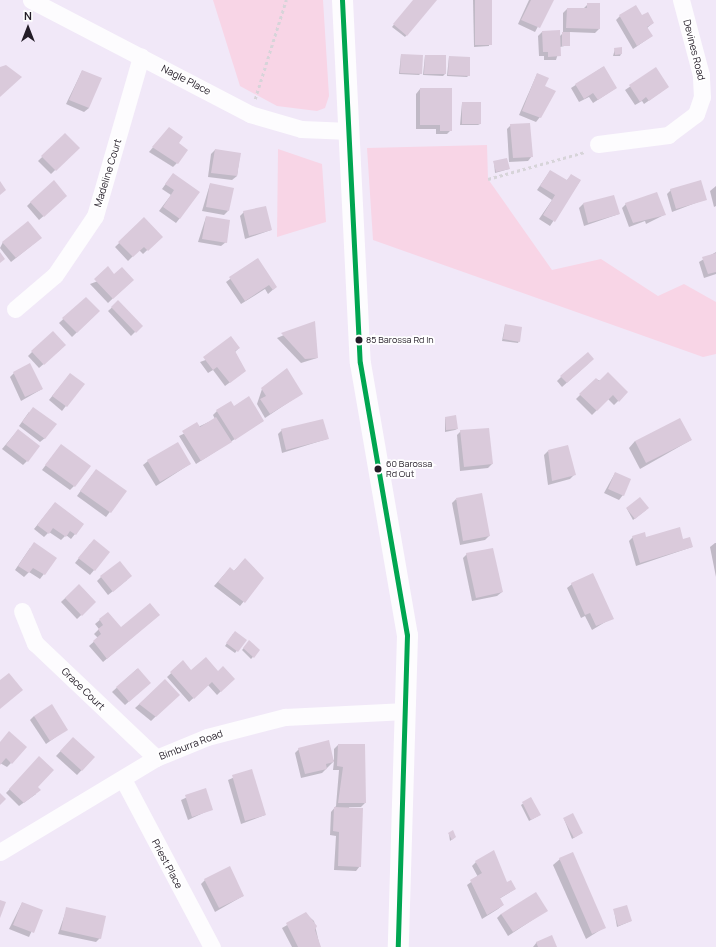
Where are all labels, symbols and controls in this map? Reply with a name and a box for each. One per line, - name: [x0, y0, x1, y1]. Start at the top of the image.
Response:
- north arrow: [8, 8, 48, 48]
- text: N: [24, 8, 32, 23]
- street label: Devines Road: [681, 18, 707, 82]
- street label: Nagle Place: [159, 62, 213, 98]
- street label: Madeline Court: [92, 137, 124, 209]
- marker: 85 Barossa Rd In: [354, 335, 364, 345]
- place label: 85 Barossa Rd In: [366, 335, 434, 345]
- place label: 60 Barossa Rd Out: [386, 459, 432, 480]
- marker: 60 Barossa Rd Out: [373, 464, 383, 474]
- street label: Grace Court: [59, 665, 107, 713]
- street label: Bimburra Road: [158, 727, 224, 763]
- street label: Priest Place: [149, 837, 185, 891]

